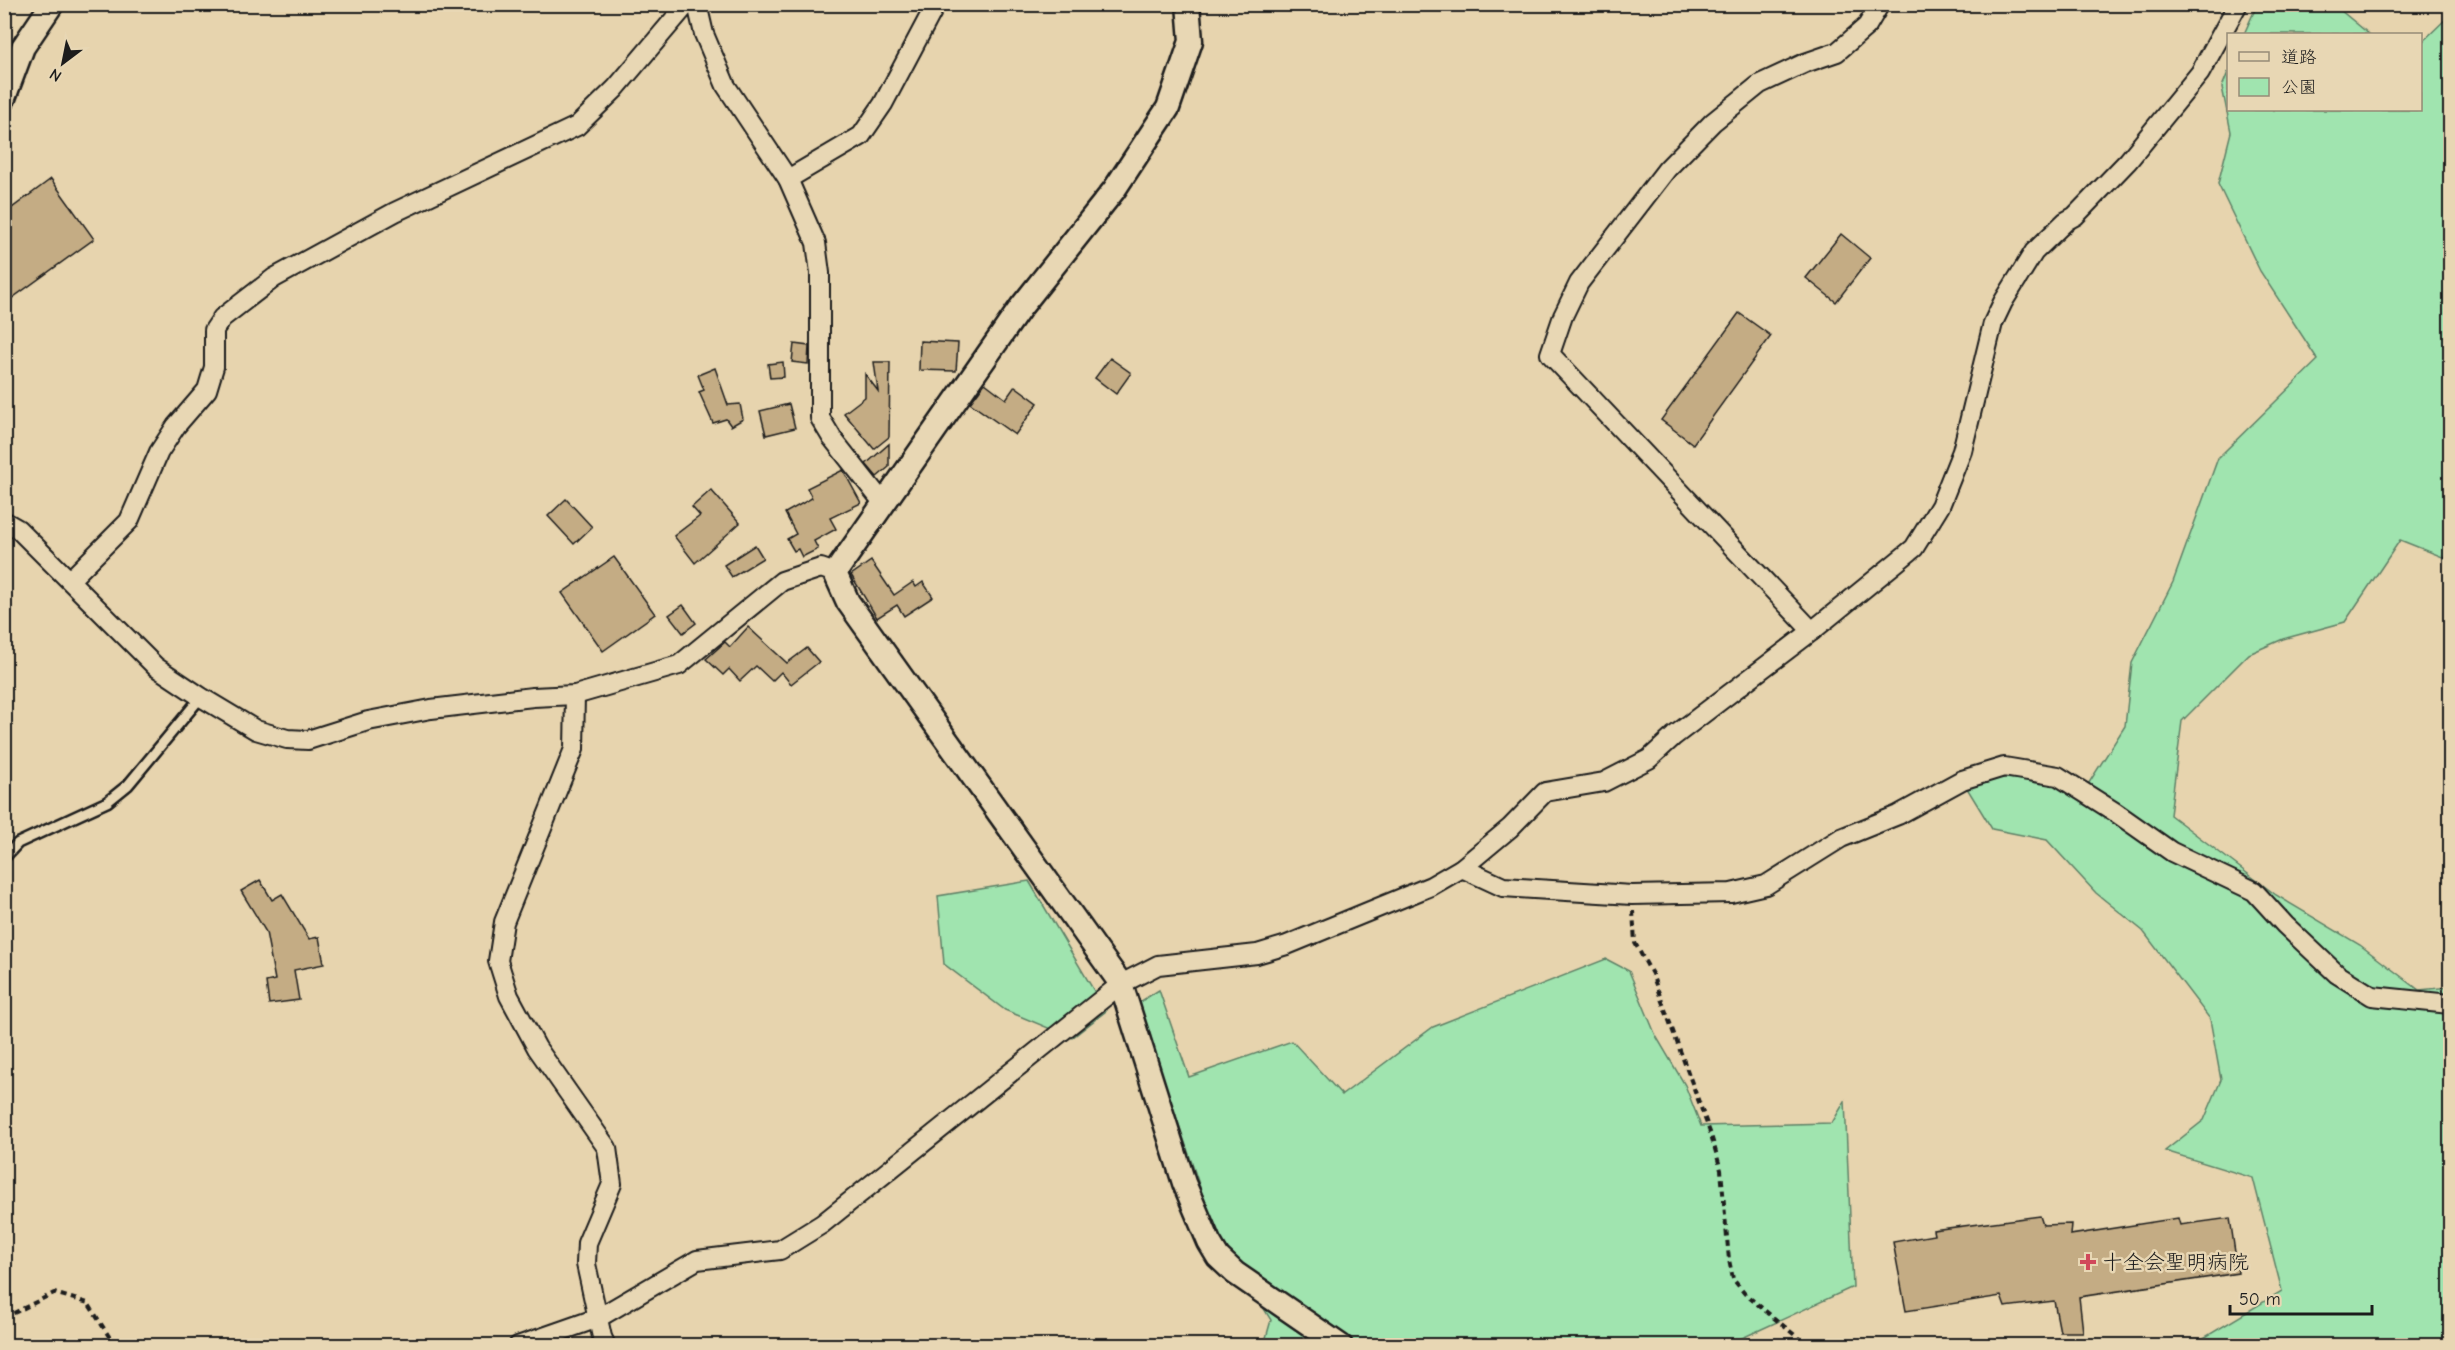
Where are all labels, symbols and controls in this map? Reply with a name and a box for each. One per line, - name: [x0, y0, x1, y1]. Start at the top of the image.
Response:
- north arrow: [33, 33, 93, 93]
- legend: [2227, 33, 2422, 111]
- text: 道路: [2281, 47, 2317, 68]
- text: N: [46, 64, 65, 85]
- text: 公園: [2281, 77, 2317, 98]
- place label: 十全会聖明病院: [2102, 1250, 2249, 1274]
- marker: 十全会聖明病院: [2079, 1253, 2097, 1271]
- scale bar: [2230, 1278, 2372, 1316]
- text: 50 m: [2239, 1289, 2281, 1310]

